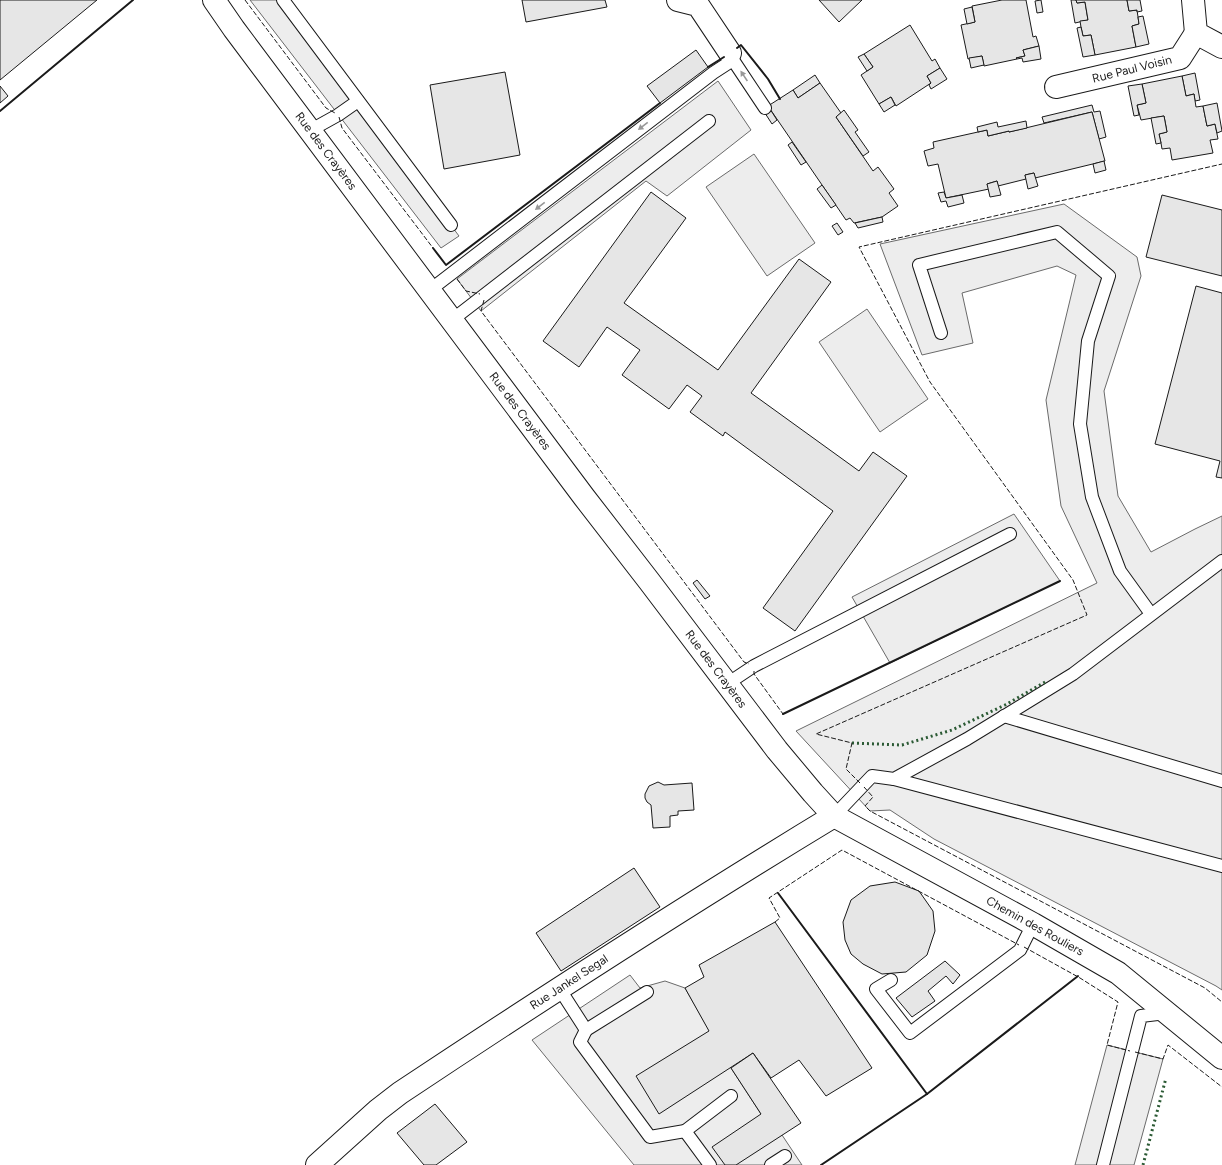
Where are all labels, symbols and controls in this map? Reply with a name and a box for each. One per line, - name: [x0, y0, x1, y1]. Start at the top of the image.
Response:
- street label: Rue Paul Voisin: [1091, 52, 1174, 86]
- one-way arrow: [740, 70, 747, 82]
- street label: Rue des Crayères: [292, 109, 360, 193]
- one-way arrow: [638, 122, 649, 131]
- one-way arrow: [535, 201, 546, 210]
- street label: Rue des Crayères: [486, 369, 554, 453]
- street label: Rue des Crayères: [682, 627, 750, 711]
- street label: Chemin des Rouliers: [984, 893, 1087, 959]
- street label: Rue Jankel Segal: [527, 952, 611, 1012]

